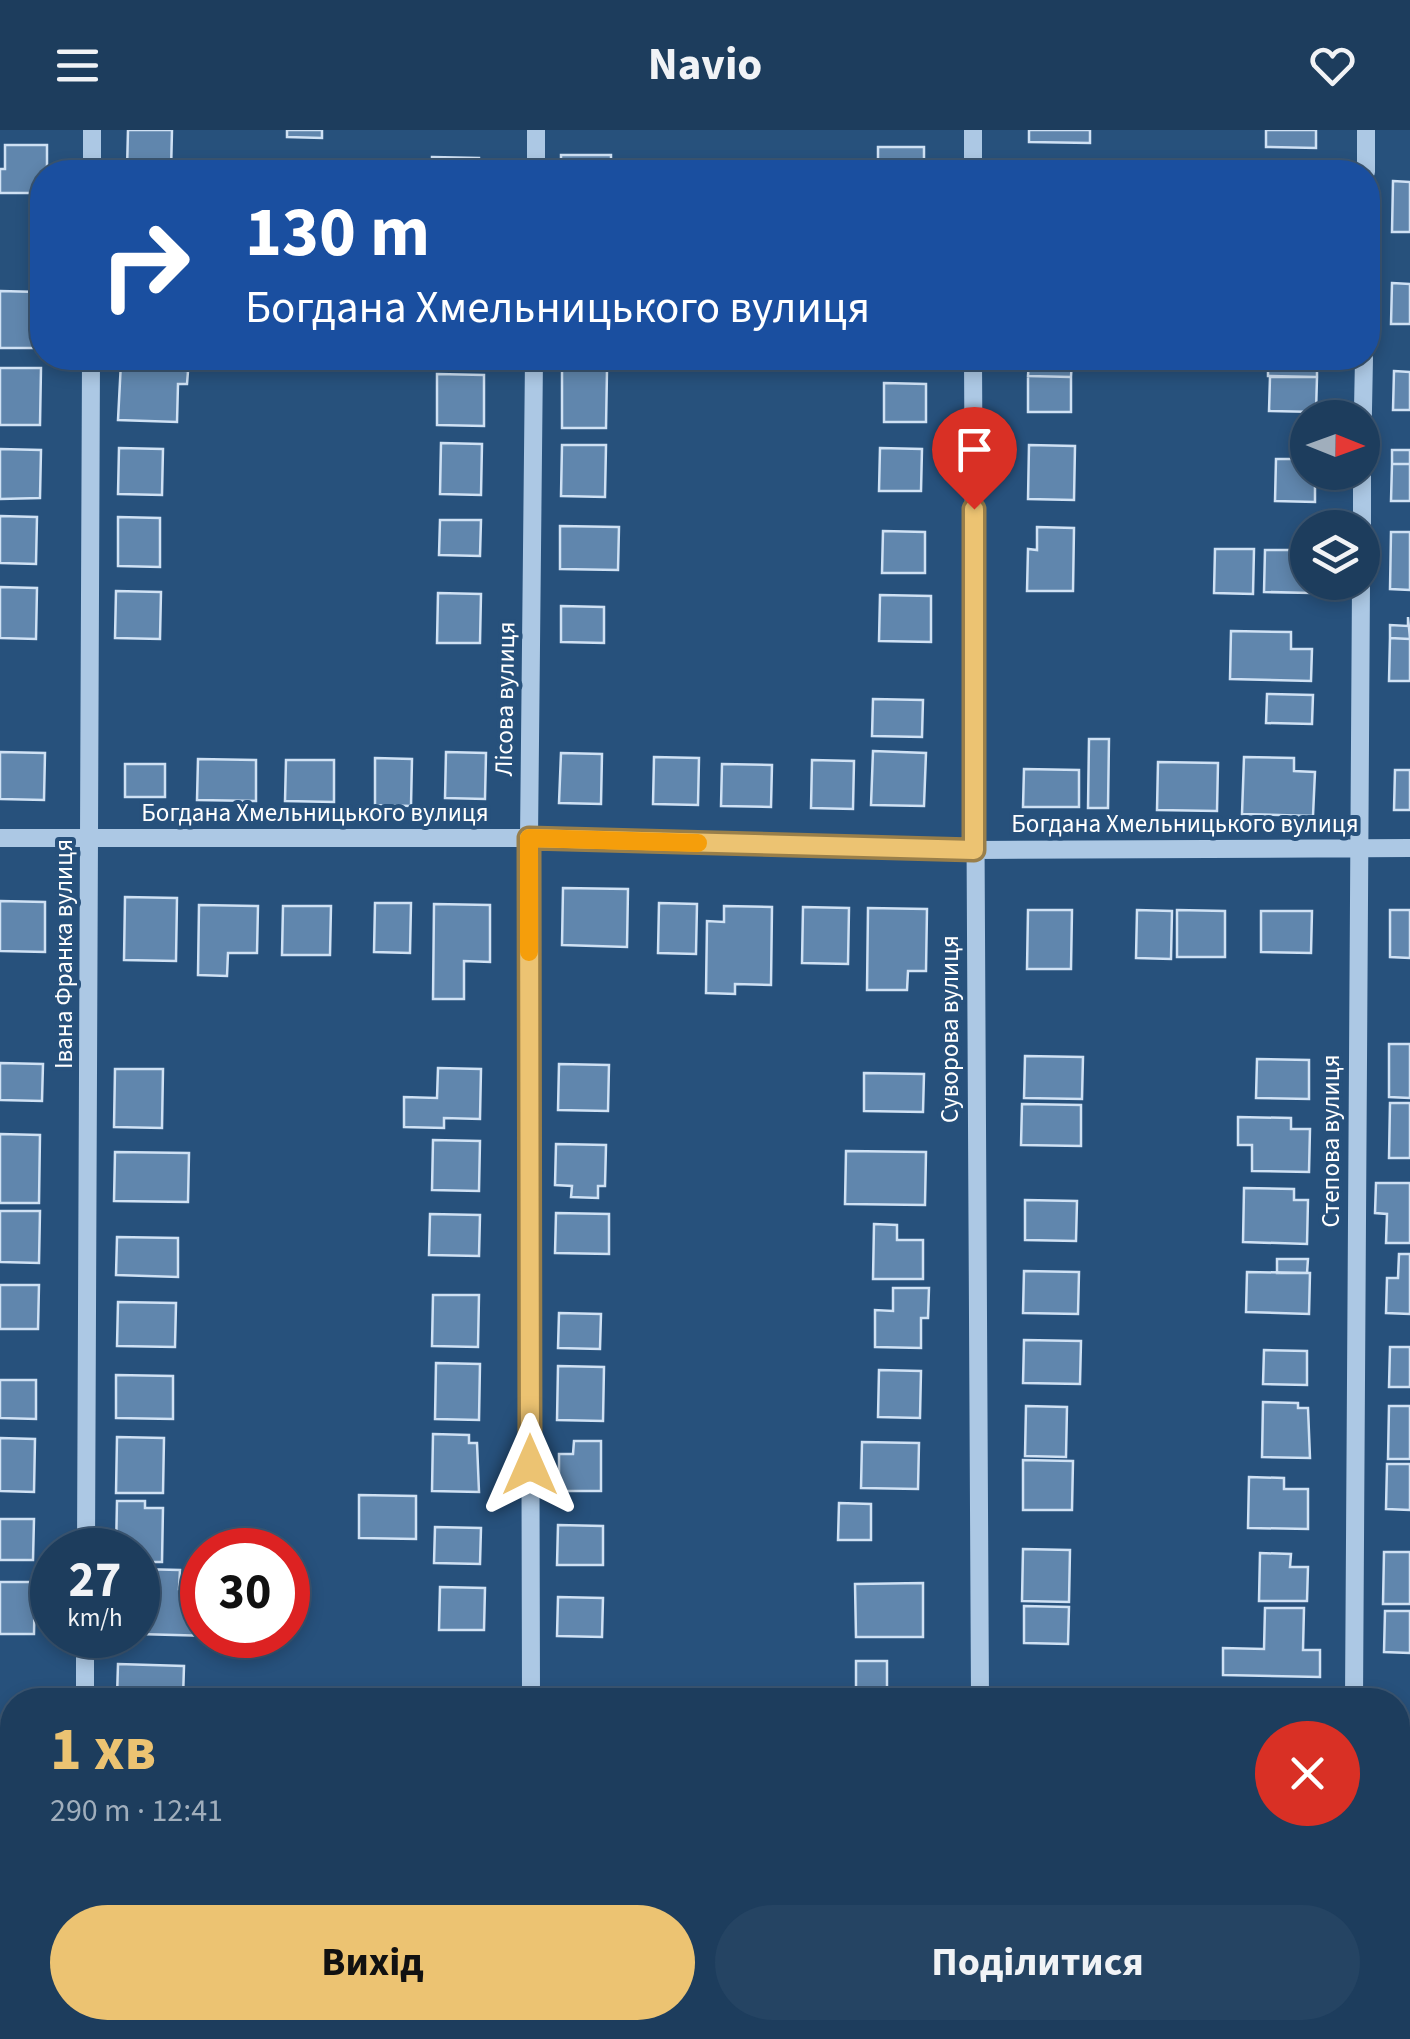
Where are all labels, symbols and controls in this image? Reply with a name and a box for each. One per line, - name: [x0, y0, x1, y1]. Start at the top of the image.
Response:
- text: Navio: [648, 33, 762, 97]
- icon: menu: [50, 38, 105, 93]
- icon: heart: [1305, 38, 1360, 93]
- text: 130 m: [245, 183, 430, 283]
- icon: right: [80, 200, 210, 330]
- text: Богдана Хмельницького вулиця: [245, 276, 870, 340]
- north arrow: [1290, 400, 1380, 490]
- map controls: [1290, 400, 1380, 600]
- pin: [932, 407, 1017, 510]
- icon: arrive: [947, 422, 1002, 477]
- button: layers: [1290, 510, 1380, 600]
- street label: Лісова вулиця: [486, 621, 524, 777]
- street label: Богдана Хмельницького вулиця: [141, 795, 489, 831]
- street label: Богдана Хмельницького вулиця: [1011, 806, 1359, 842]
- street label: Івана Франка вулиця: [46, 839, 82, 1069]
- street label: Суворова вулиця: [932, 935, 968, 1123]
- street label: Степова вулиця: [1313, 1054, 1349, 1228]
- position arrow: [478, 1413, 582, 1517]
- speed limit sign: 30: [180, 1528, 310, 1658]
- text: 27: [69, 1545, 121, 1616]
- text: km/h: [67, 1600, 123, 1636]
- text: 1 хв: [50, 1708, 156, 1793]
- button: close: [1255, 1721, 1360, 1826]
- text: 290 m · 12:41: [50, 1788, 223, 1834]
- button: Вихід: [50, 1905, 695, 2020]
- button: Поділитися: [715, 1905, 1360, 2020]

